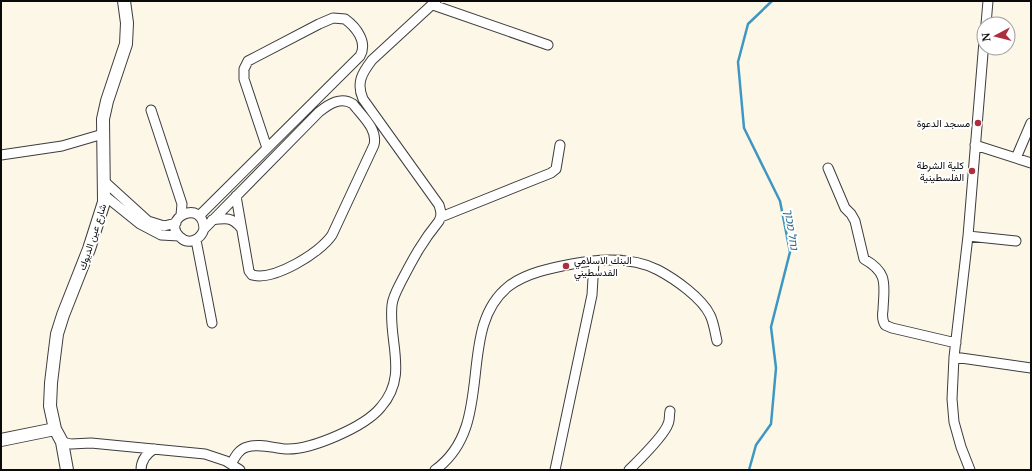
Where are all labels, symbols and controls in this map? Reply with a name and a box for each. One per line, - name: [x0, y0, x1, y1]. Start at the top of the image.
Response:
- north arrow: [976, 16, 1016, 56]
- text: N: [978, 32, 994, 42]
- place label: مسجد الدعوة: [917, 116, 970, 130]
- marker: مسجد الدعوة: [973, 118, 983, 128]
- place label: كلية الشرطة الفلسطينية: [917, 158, 965, 184]
- marker: كلية الشرطة الفلسطينية: [967, 166, 977, 176]
- street label: شارع عين الديوك: [75, 202, 109, 272]
- water label: נחל מכוך: [781, 207, 803, 252]
- place label: البنك الاسلامي الفدسطيني: [574, 253, 632, 281]
- marker: البنك الاسلامي الفدسطيني: [561, 261, 571, 271]

